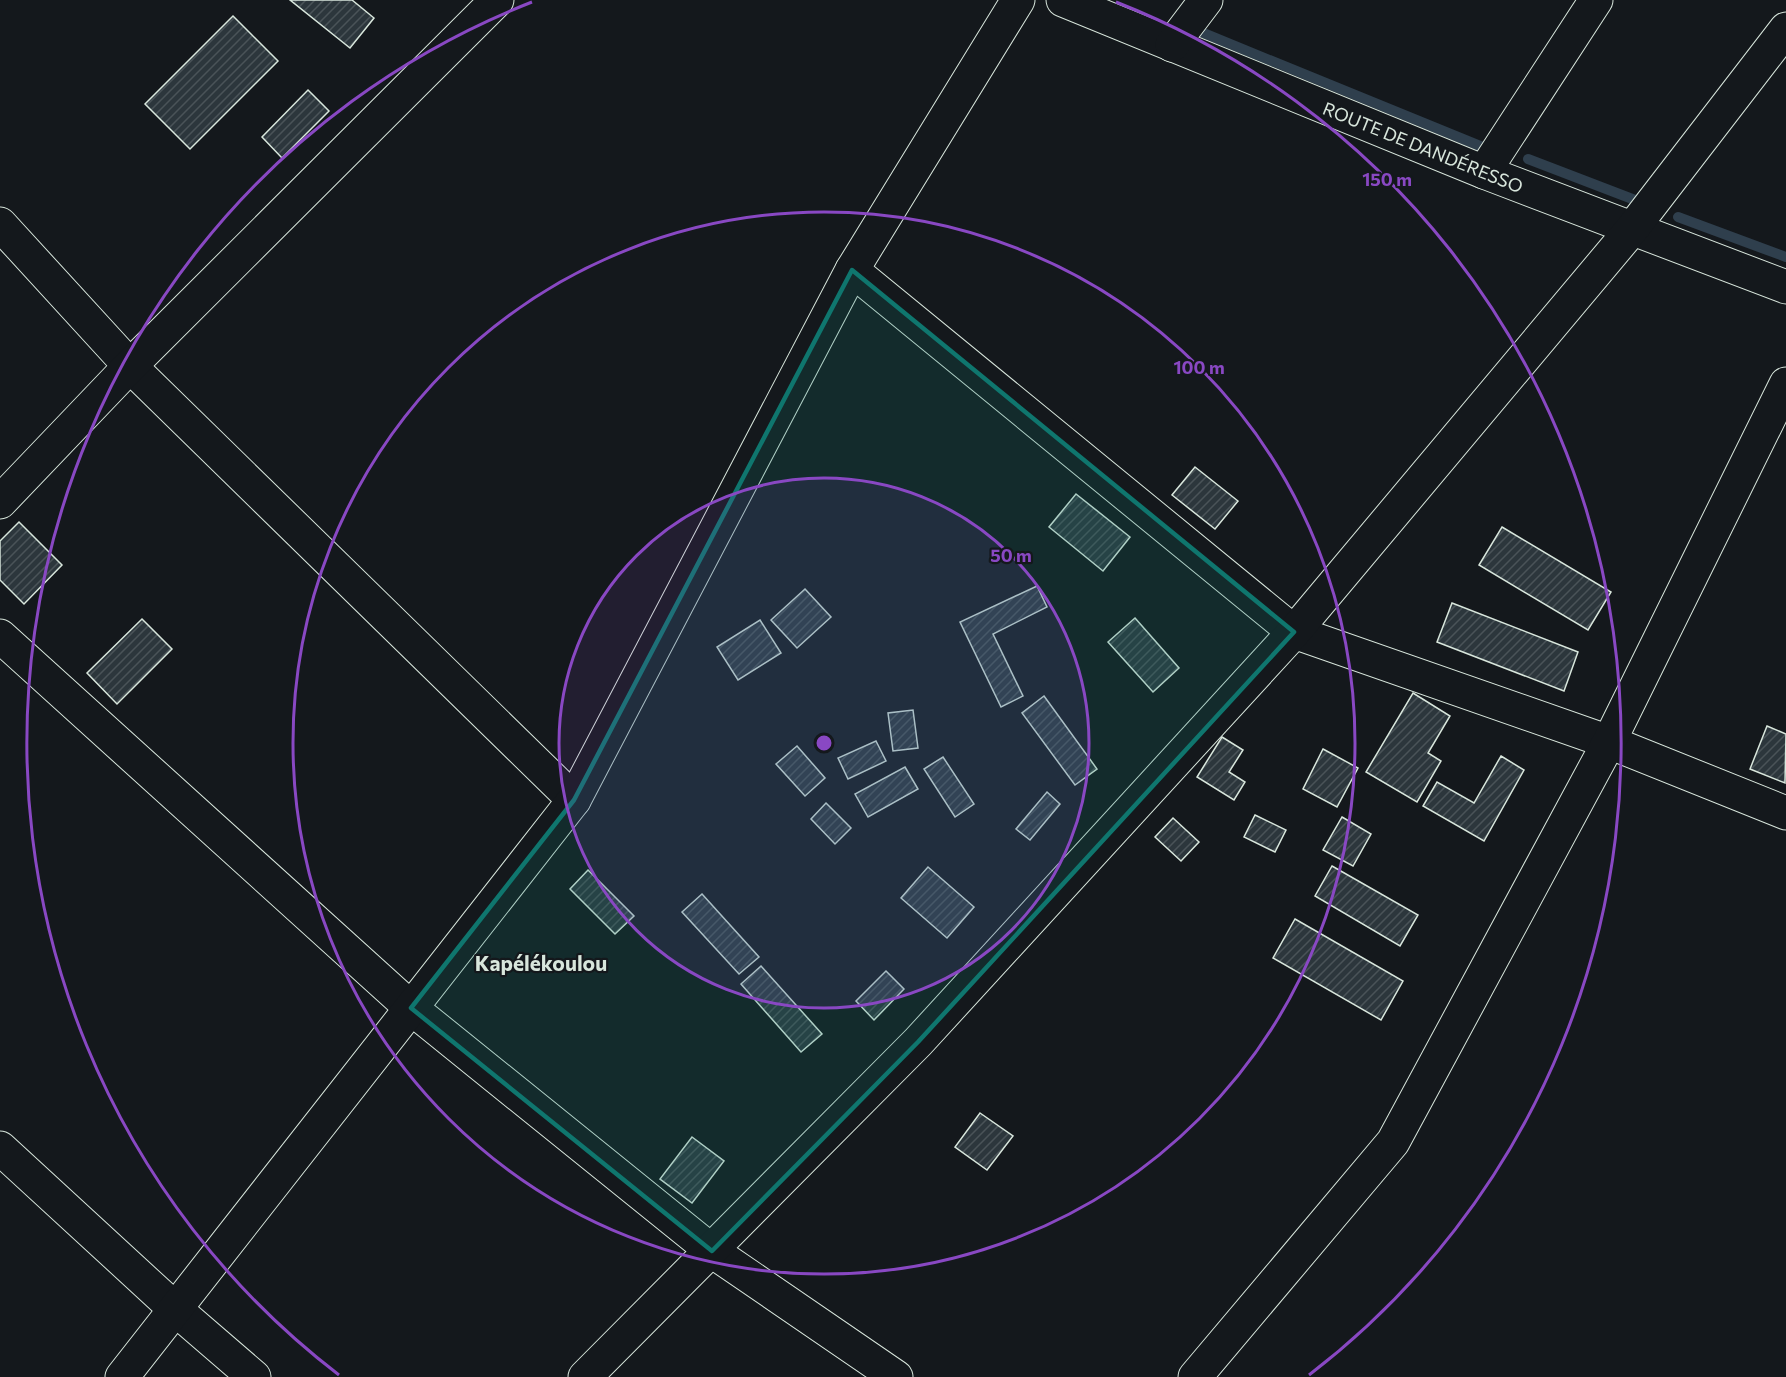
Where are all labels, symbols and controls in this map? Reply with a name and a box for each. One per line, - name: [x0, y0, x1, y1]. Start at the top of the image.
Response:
- street label: ROUTE DE DANDÉRESSO: [1320, 97, 1526, 197]
- text: 150 m: [1362, 168, 1412, 190]
- text: 100 m: [1173, 356, 1225, 378]
- text: 50 m: [990, 544, 1032, 566]
- centre of rings: [814, 733, 834, 753]
- district label: Kapélékoulou: [475, 950, 607, 975]

